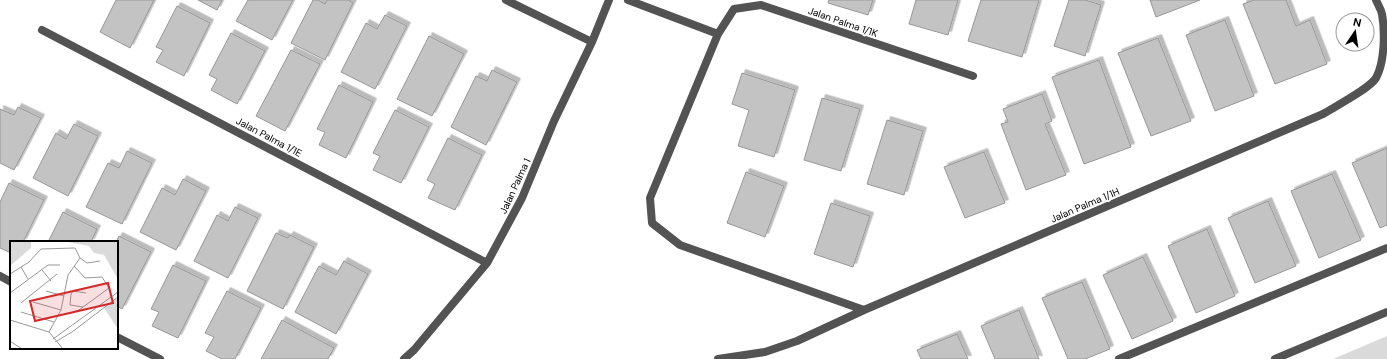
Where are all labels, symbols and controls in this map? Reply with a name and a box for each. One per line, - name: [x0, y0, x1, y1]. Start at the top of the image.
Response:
- street label: Jalan Palma 1/1K: [806, 4, 880, 40]
- north arrow: [1335, 12, 1375, 52]
- text: N: [1352, 15, 1363, 30]
- street label: Jalan Palma 1/1E: [234, 114, 304, 160]
- street label: Jalan Palma 1: [496, 156, 534, 216]
- street label: Jalan Palma 1/1H: [1049, 185, 1122, 225]
- inset map: [10, 241, 118, 349]

